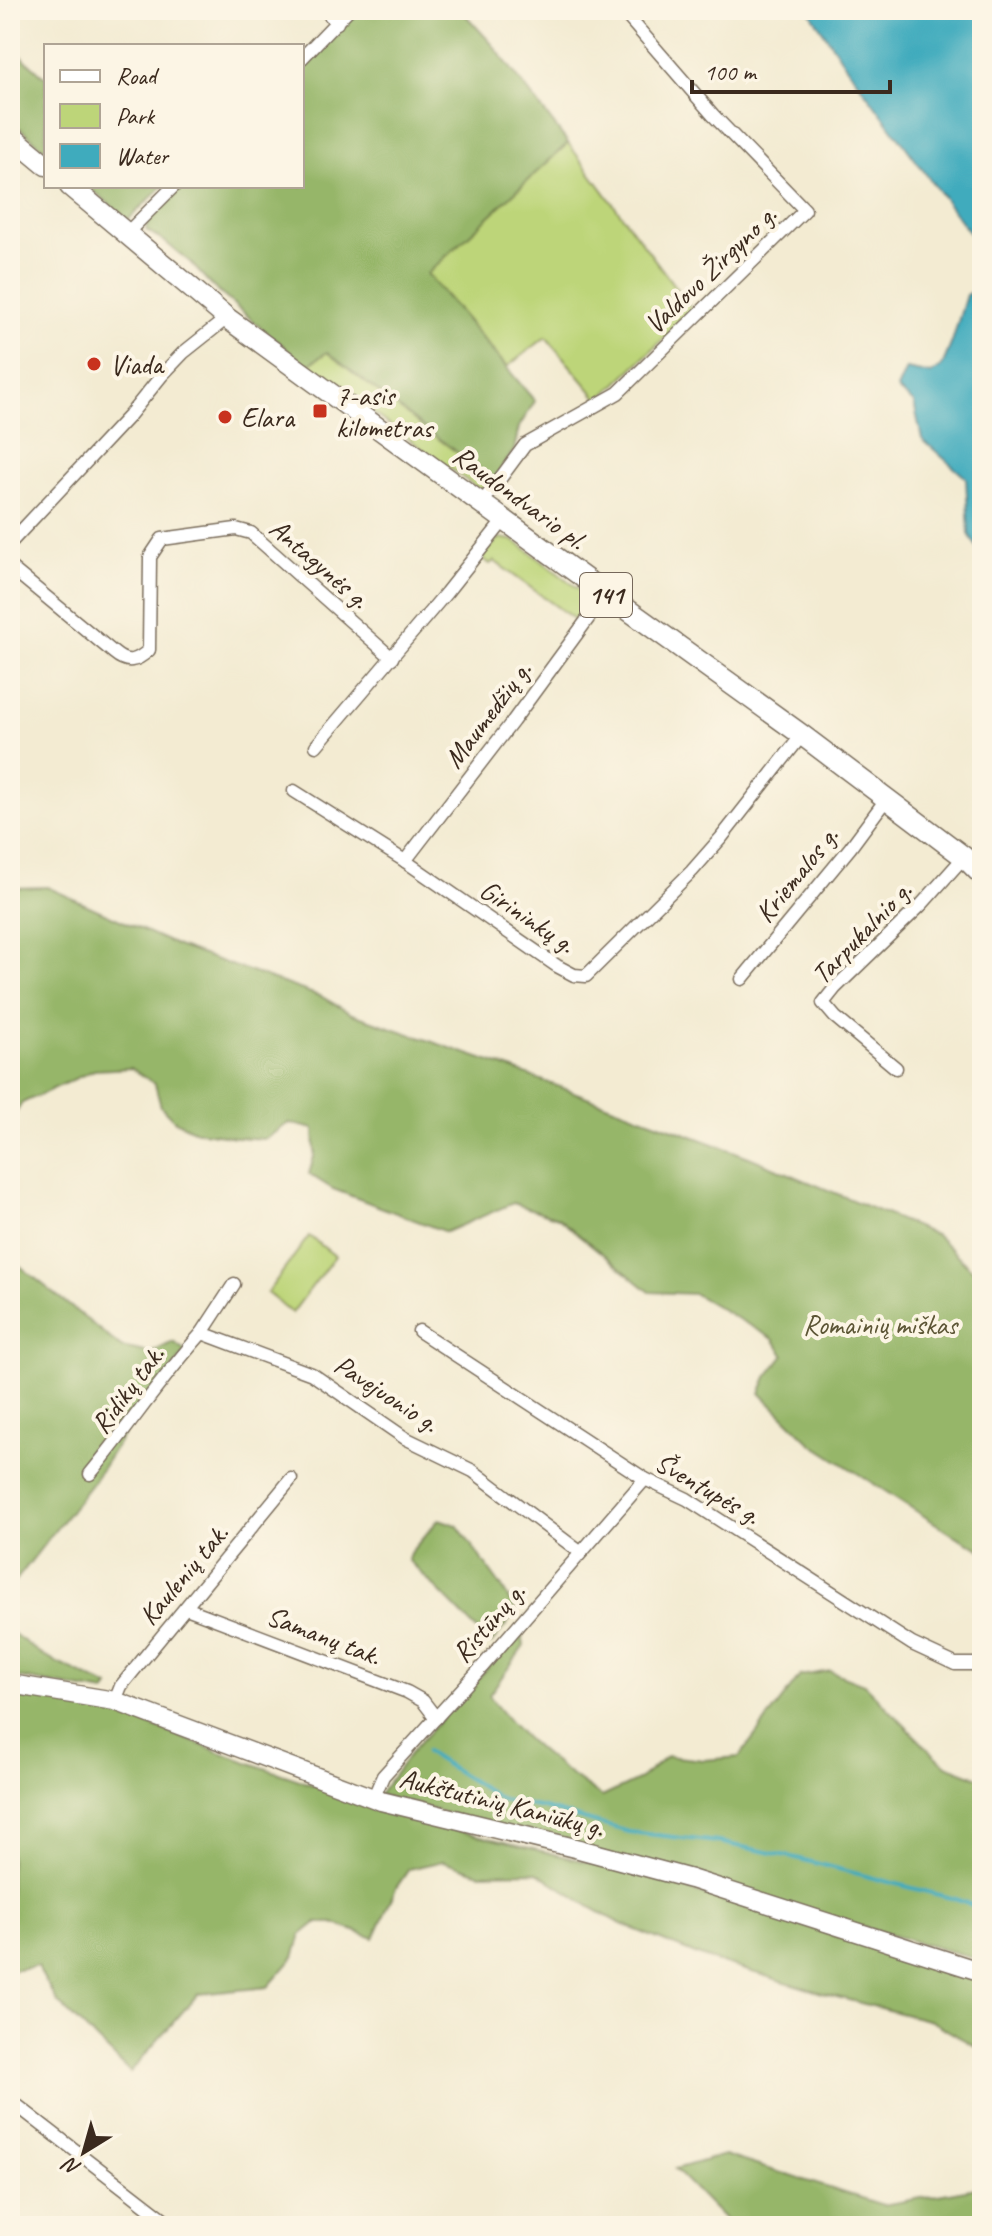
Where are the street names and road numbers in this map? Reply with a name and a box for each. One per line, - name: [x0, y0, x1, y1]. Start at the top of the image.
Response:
- street label: Valdovo Žirgyno g.: [637, 197, 784, 341]
- street label: Raudondvario pl.: [446, 437, 593, 558]
- street label: Antagynės g.: [263, 511, 377, 617]
- road number: 141: [580, 573, 632, 617]
- street label: Maumedžių g.: [436, 653, 539, 775]
- street label: Kriemalos g.: [747, 819, 846, 929]
- street label: Girininkų g.: [473, 872, 583, 961]
- street label: Tarpukalnio g.: [804, 873, 919, 991]
- street label: Ridikų tak.: [83, 1338, 172, 1440]
- street label: Pavejuonio g.: [328, 1347, 446, 1440]
- street label: Šventupės g.: [649, 1444, 767, 1533]
- street label: Kaulenių tak.: [131, 1516, 236, 1632]
- street label: Ristūnų g.: [444, 1575, 533, 1670]
- street label: Samanų tak.: [262, 1598, 386, 1673]
- street label: Aukštutinių Kaniūkų g.: [396, 1760, 608, 1845]

